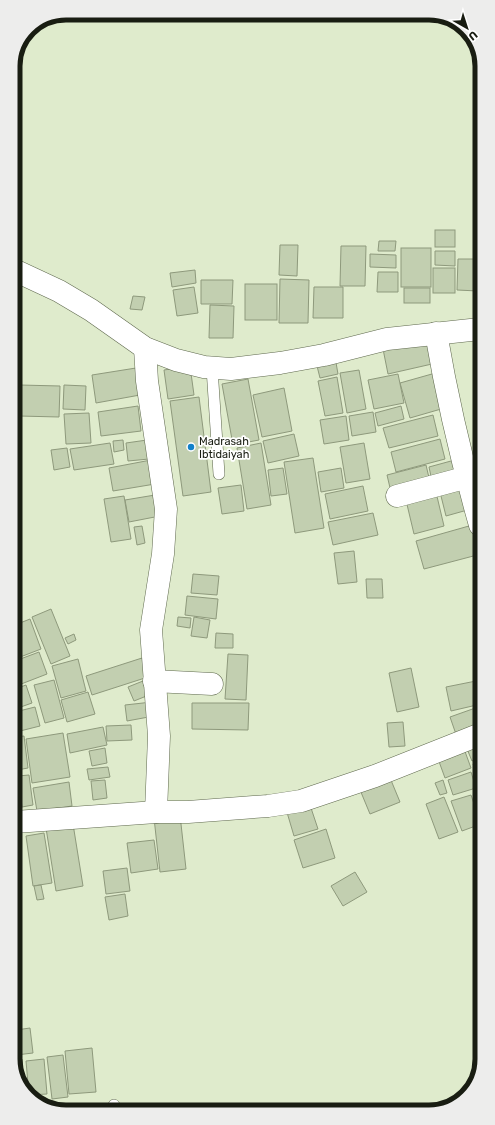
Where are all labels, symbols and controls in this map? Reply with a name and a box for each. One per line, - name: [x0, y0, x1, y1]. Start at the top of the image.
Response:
- north arrow: [447, 8, 487, 48]
- text: U: [466, 28, 480, 43]
- place label: Madrasah Ibtidaiyah: [199, 435, 249, 461]
- marker: Madrasah Ibtidaiyah: [186, 442, 196, 452]

